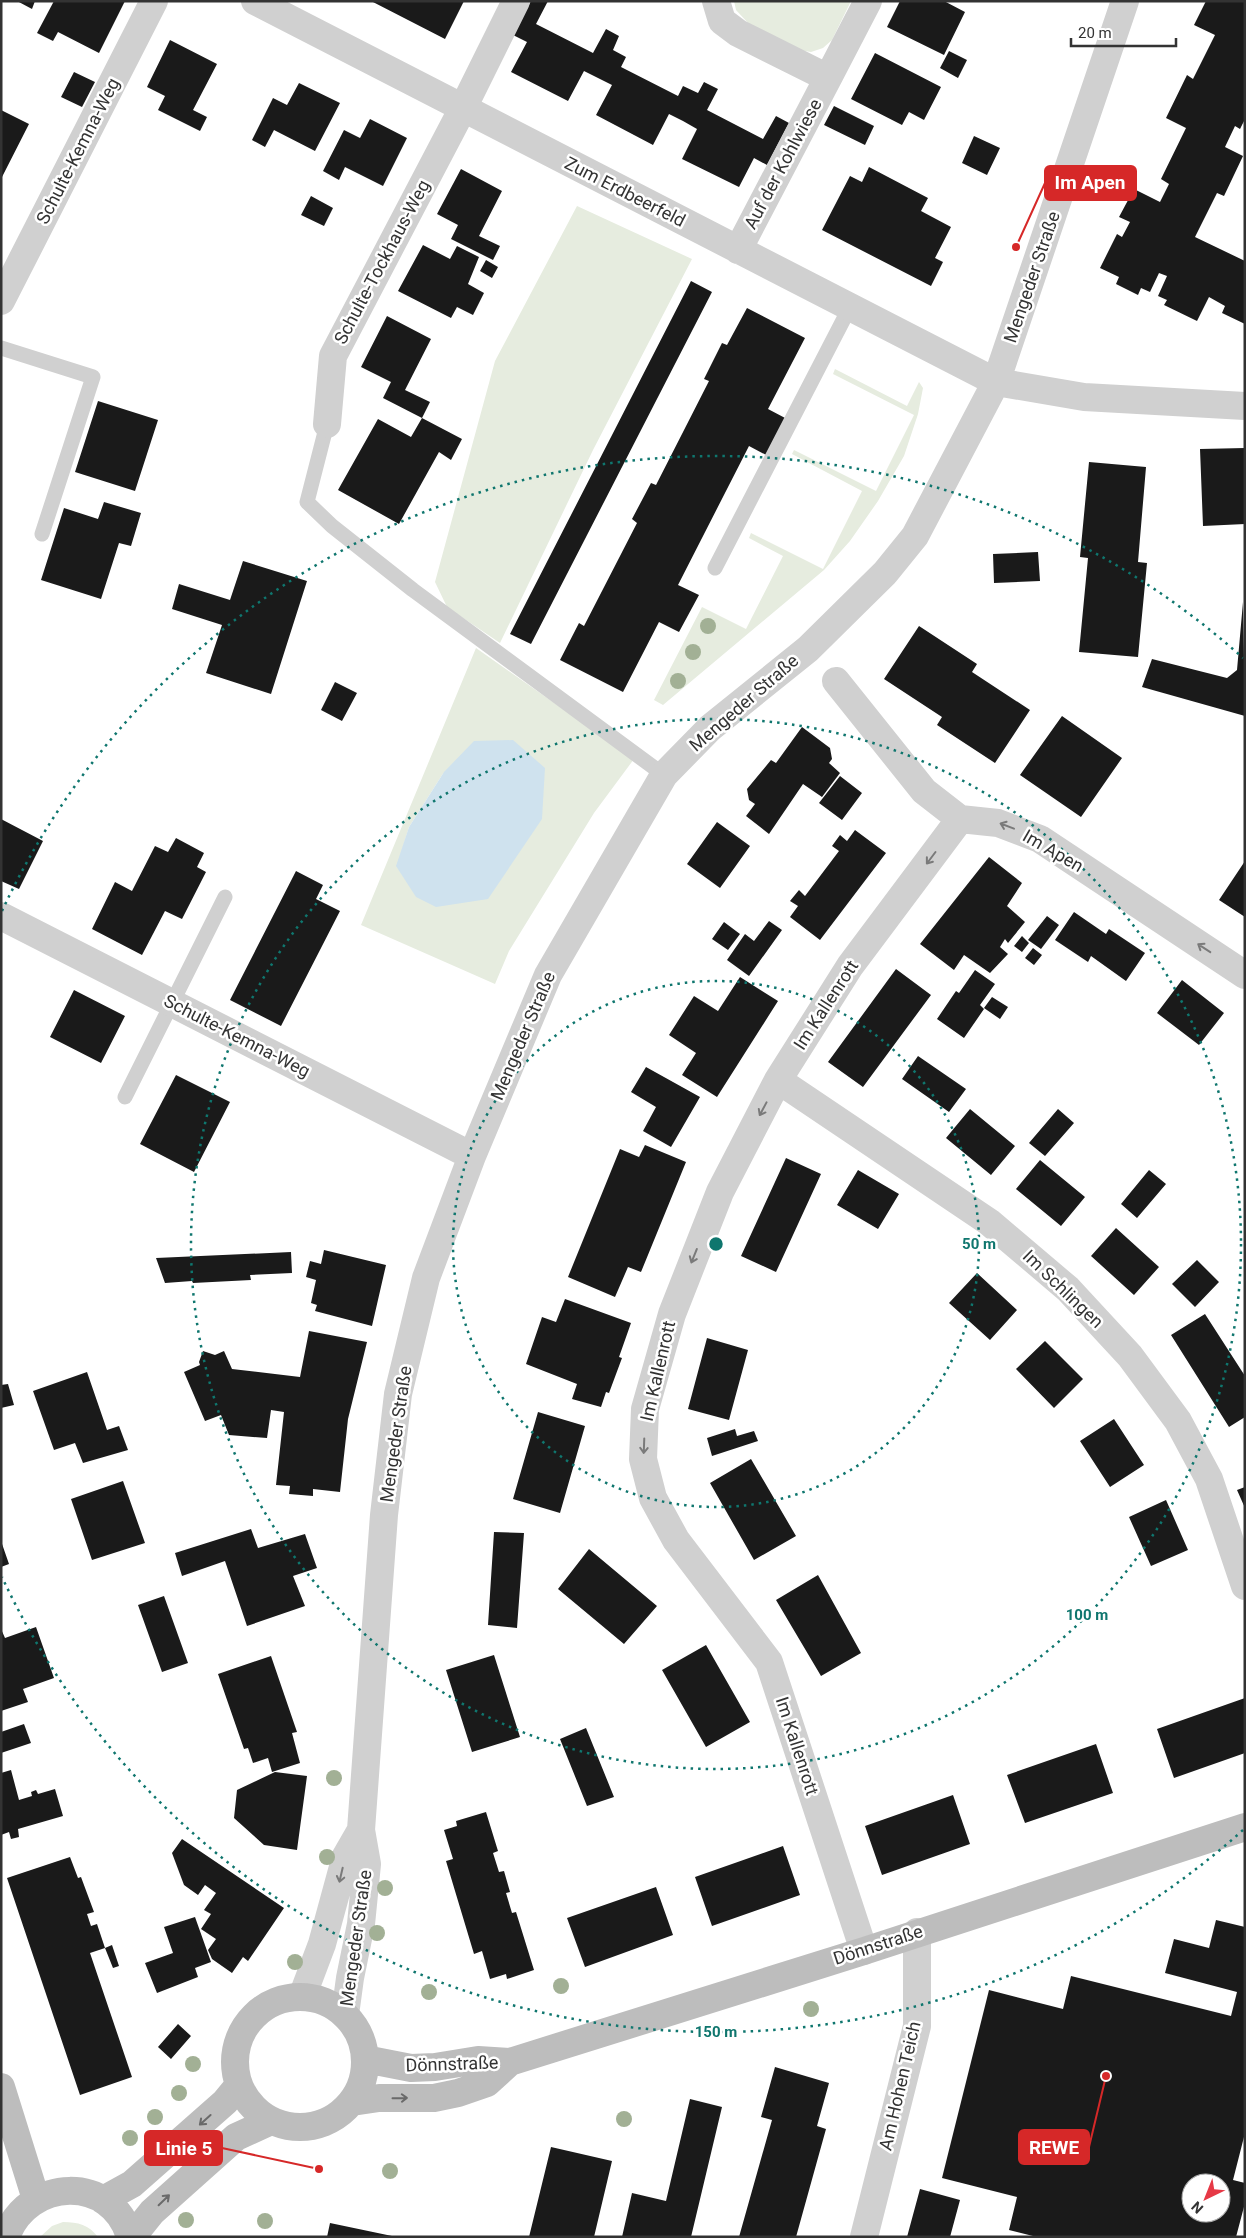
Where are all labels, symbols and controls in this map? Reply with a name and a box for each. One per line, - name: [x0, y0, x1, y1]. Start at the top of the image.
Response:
- scale bar: [1071, 15, 1176, 47]
- text: 20 m: [1078, 24, 1112, 42]
- street label: Schulte-Kemna-Weg: [32, 74, 123, 227]
- street label: Auf der Kohlwiese: [739, 95, 826, 232]
- street label: Zum Erdbeerfeld: [561, 152, 689, 231]
- callout: Im Apen: [1045, 166, 1136, 200]
- text: Im Apen: [1055, 171, 1125, 194]
- street label: Schulte-Tockhaus-Weg: [329, 176, 434, 347]
- street label: Mengeder Straße: [999, 208, 1064, 345]
- street label: Mengeder Straße: [685, 650, 802, 756]
- one-way arrow: [1000, 821, 1015, 830]
- street label: Im Apen: [1019, 825, 1087, 876]
- one-way arrow: [926, 851, 937, 864]
- one-way arrow: [1197, 943, 1211, 953]
- street label: Im Kallenrott: [789, 956, 862, 1053]
- street label: Mengeder Straße: [486, 968, 559, 1103]
- street label: Schulte-Kemna-Weg: [161, 990, 314, 1081]
- one-way arrow: [758, 1101, 767, 1116]
- centre of rings: [707, 1235, 725, 1253]
- text: 50 m: [962, 1235, 996, 1253]
- street label: Im Schlingen: [1019, 1245, 1108, 1332]
- one-way arrow: [689, 1248, 698, 1263]
- street label: Im Kallenrott: [636, 1319, 679, 1423]
- street label: Mengeder Straße: [376, 1364, 415, 1503]
- one-way arrow: [639, 1437, 649, 1453]
- text: 100 m: [1066, 1606, 1108, 1624]
- street label: Im Kallenrott: [772, 1694, 823, 1798]
- one-way arrow: [336, 1866, 345, 1882]
- street label: Mengeder Straße: [336, 1868, 375, 2007]
- street label: Dönnstraße: [830, 1920, 925, 1969]
- street label: Am Hohen Teich: [874, 2019, 925, 2152]
- text: 150 m: [695, 2023, 737, 2041]
- street label: Dönnstraße: [405, 2051, 499, 2076]
- one-way arrow: [392, 2093, 408, 2103]
- one-way arrow: [198, 2114, 211, 2126]
- callout: REWE: [1019, 2130, 1089, 2164]
- callout: Linie 5: [145, 2131, 222, 2165]
- text: REWE: [1029, 2136, 1079, 2159]
- text: Linie 5: [156, 2137, 213, 2160]
- north arrow: [1181, 2173, 1231, 2223]
- one-way arrow: [158, 2194, 171, 2206]
- text: N: [1188, 2198, 1206, 2217]

